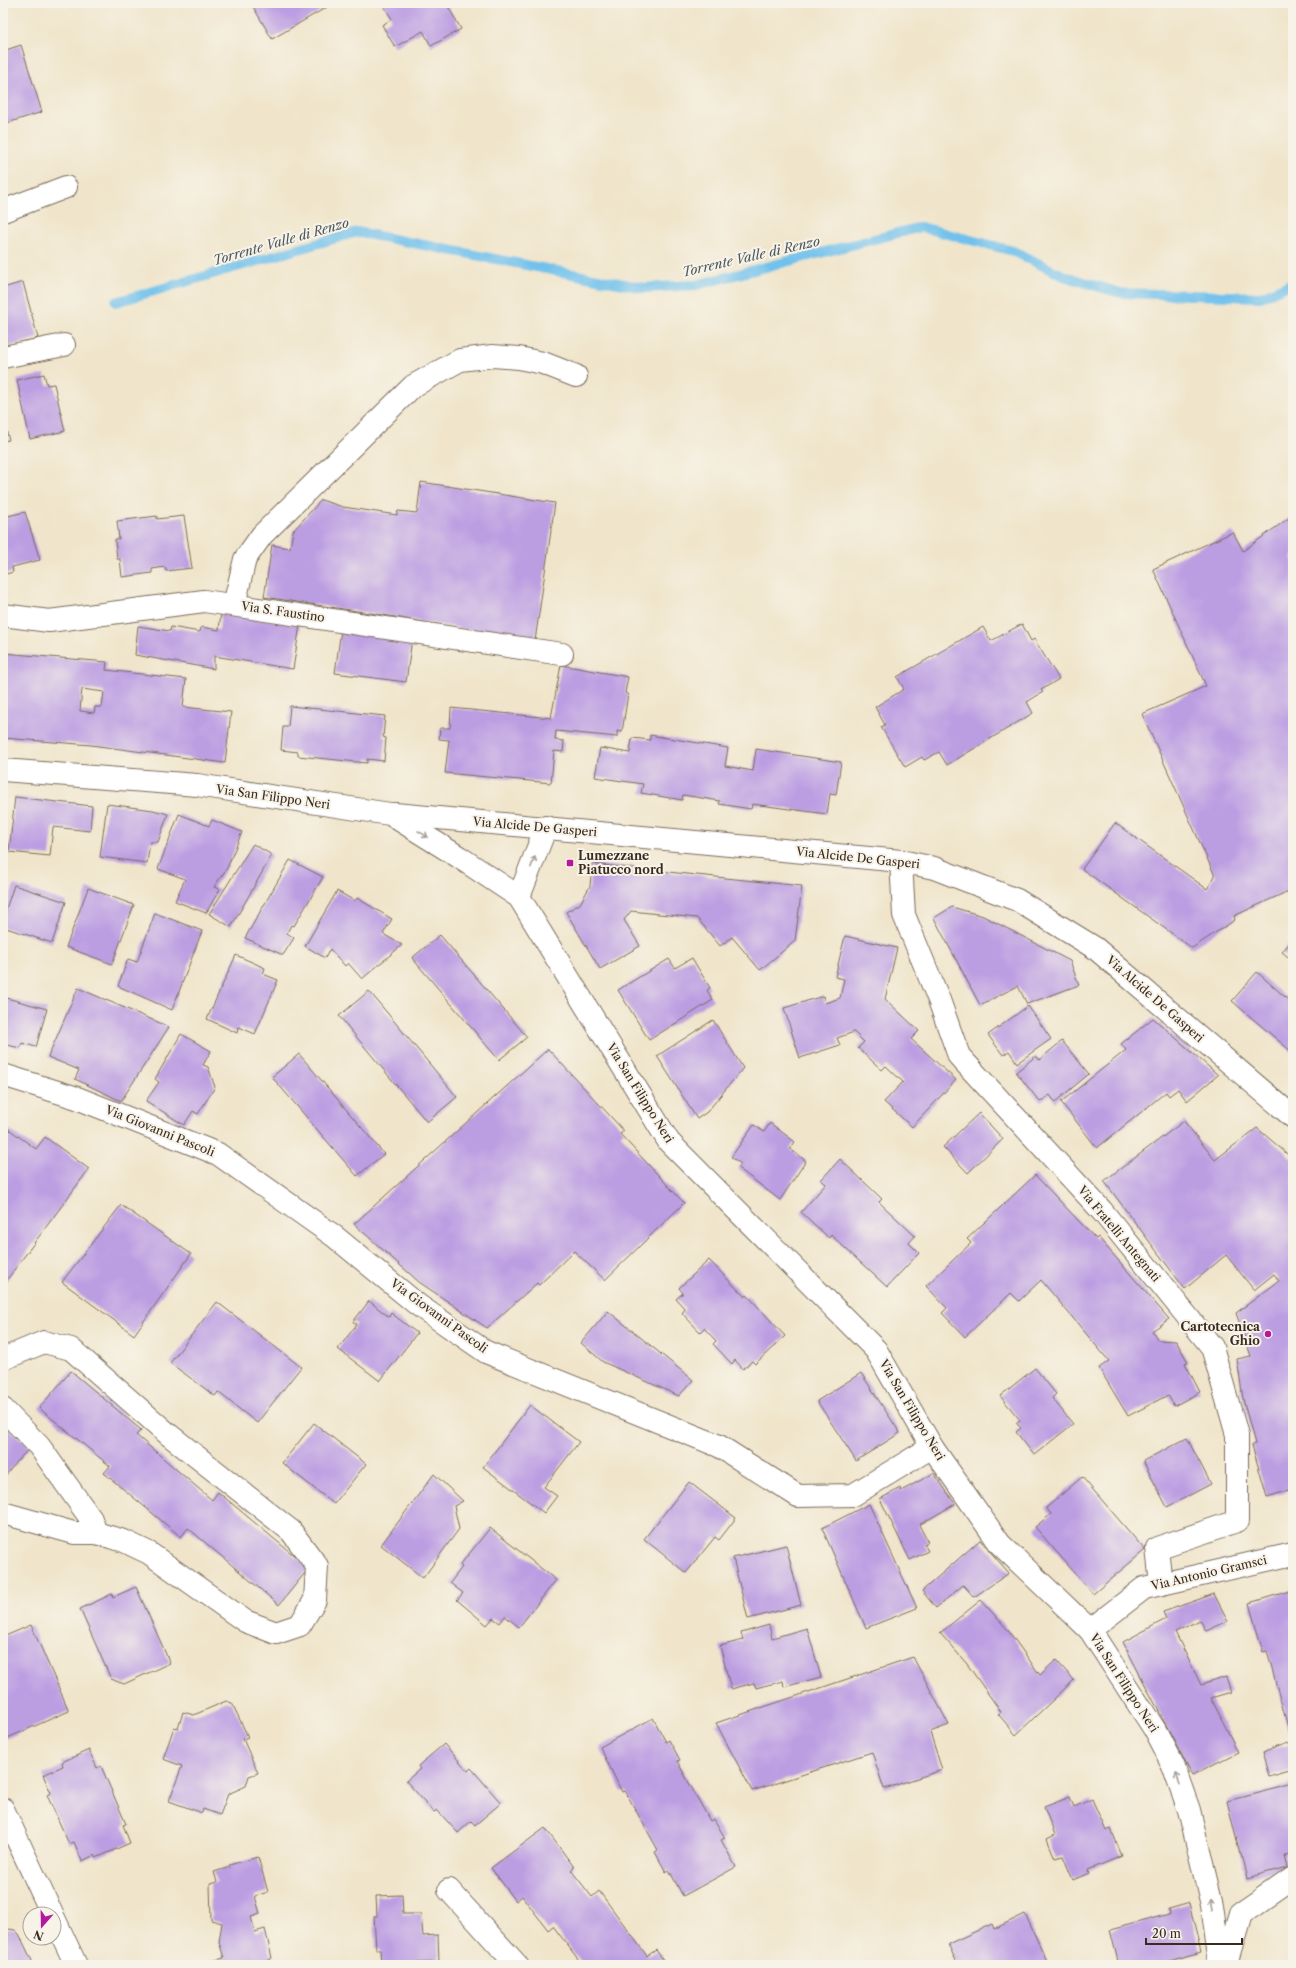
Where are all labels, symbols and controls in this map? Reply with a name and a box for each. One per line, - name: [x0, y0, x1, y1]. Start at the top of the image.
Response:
- water label: Torrente Valle di Renzo: [211, 214, 351, 268]
- water label: Torrente Valle di Renzo: [681, 232, 821, 280]
- street label: Via S. Faustino: [239, 598, 326, 625]
- street label: Via San Filippo Neri: [214, 781, 331, 812]
- street label: Via Alcide De Gasperi: [471, 814, 598, 839]
- one-way arrow: [417, 831, 429, 839]
- street label: Via Alcide De Gasperi: [794, 843, 921, 872]
- place label: Lumezzane Piatucco nord: [578, 848, 664, 877]
- one-way arrow: [529, 857, 537, 869]
- marker: Lumezzane Piatucco nord: [565, 858, 575, 868]
- street label: Via Alcide De Gasperi: [1103, 951, 1208, 1045]
- street label: Via San Filippo Neri: [603, 1039, 677, 1146]
- street label: Via Giovanni Pascoli: [102, 1101, 217, 1159]
- street label: Via Fratelli Antegnati: [1074, 1182, 1164, 1285]
- street label: Via Giovanni Pascoli: [387, 1275, 491, 1356]
- place label: Cartotecnica Ghio: [1180, 1319, 1261, 1348]
- marker: Cartotecnica Ghio: [1263, 1329, 1273, 1339]
- street label: Via San Filippo Neri: [876, 1356, 949, 1463]
- street label: Via Antonio Gramsci: [1149, 1552, 1269, 1593]
- street label: Via San Filippo Neri: [1086, 1630, 1162, 1735]
- one-way arrow: [1174, 1773, 1182, 1785]
- one-way arrow: [1207, 1898, 1215, 1911]
- north arrow: [22, 1906, 62, 1946]
- scale bar: [1146, 1920, 1242, 1946]
- text: 20 m: [1152, 1926, 1181, 1941]
- text: N: [31, 1927, 45, 1944]

